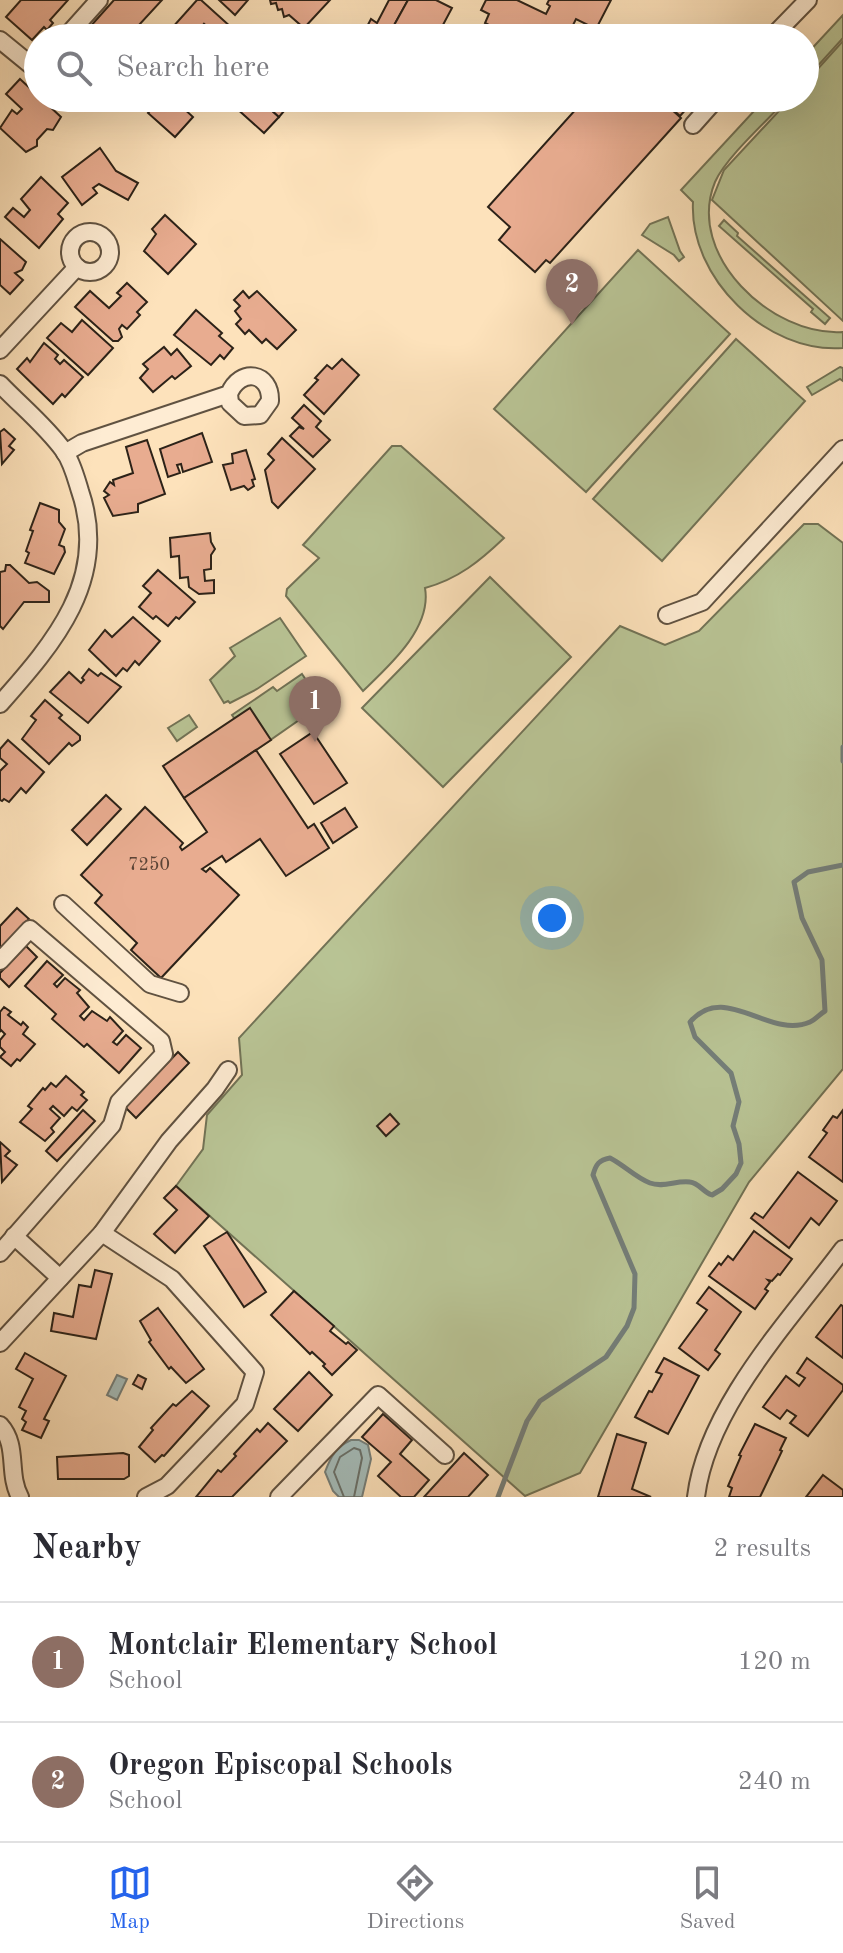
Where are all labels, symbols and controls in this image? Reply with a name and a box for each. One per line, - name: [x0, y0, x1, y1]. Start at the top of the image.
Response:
- search box: [24, 24, 819, 112]
- icon: search: [52, 46, 96, 90]
- text: Search here: [116, 53, 270, 83]
- pin: 2: [546, 259, 598, 325]
- pin: 1: [289, 676, 341, 742]
- house number: 7250: [128, 856, 170, 874]
- your location: [532, 898, 572, 938]
- text: Nearby: [32, 1532, 142, 1566]
- text: 2 results: [713, 1536, 811, 1562]
- text: Montclair Elementary School: [108, 1631, 497, 1661]
- text: 1: [50, 1649, 66, 1675]
- text: 120 m: [738, 1649, 811, 1675]
- text: School: [108, 1668, 182, 1694]
- text: Oregon Episcopal Schools: [108, 1751, 452, 1781]
- text: 2: [50, 1769, 66, 1795]
- text: 240 m: [738, 1769, 811, 1795]
- text: School: [108, 1788, 182, 1814]
- tab: Map: [108, 1861, 152, 1936]
- tab: Directions: [367, 1861, 464, 1936]
- tab: Saved: [679, 1861, 735, 1936]

